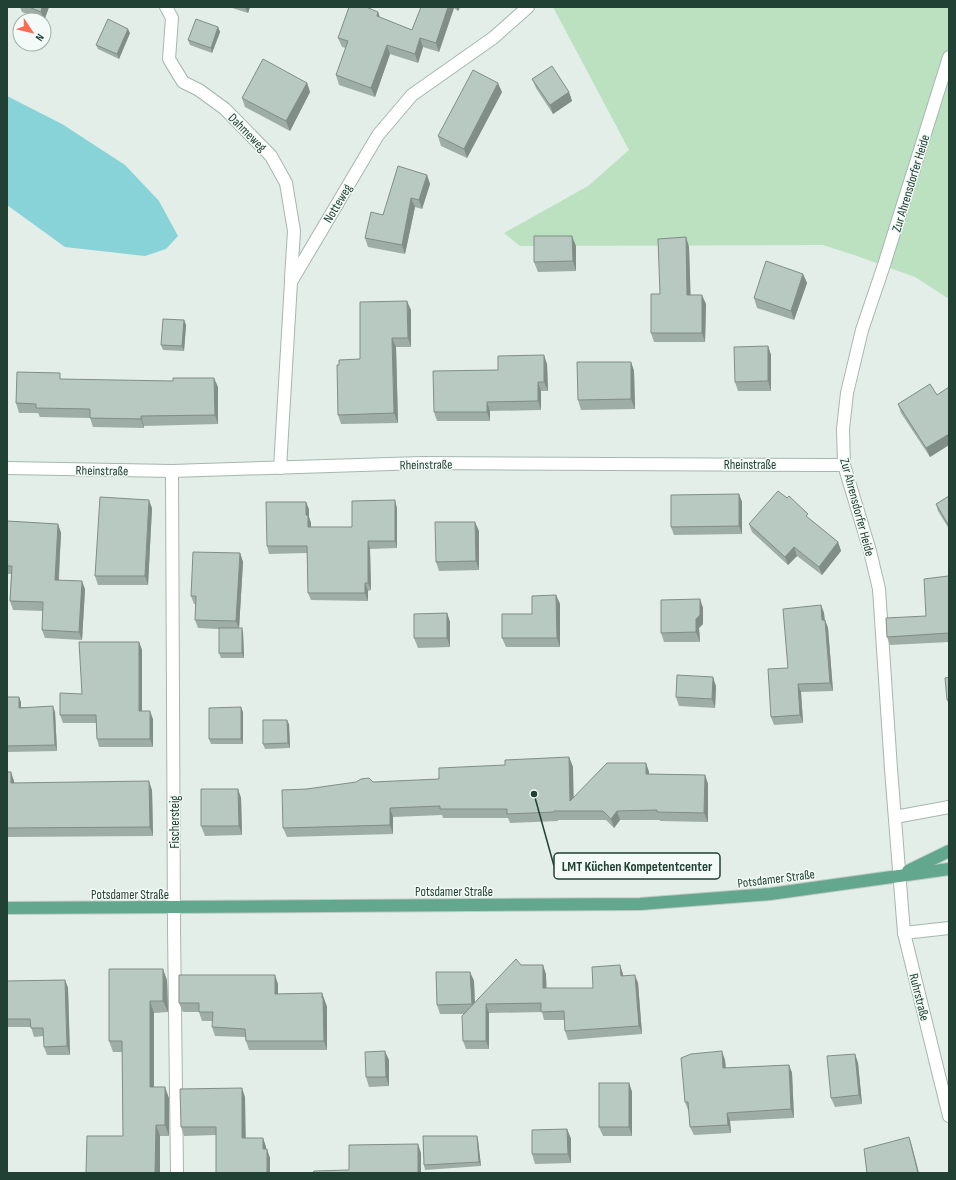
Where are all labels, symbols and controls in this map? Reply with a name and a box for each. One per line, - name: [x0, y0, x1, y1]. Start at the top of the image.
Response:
- north arrow: [12, 12, 52, 52]
- text: N: [33, 31, 47, 44]
- street label: Dahmeweg: [225, 110, 270, 155]
- street label: Zur Ahrensdorfer Heide: [889, 133, 933, 234]
- street label: Notteweg: [320, 181, 356, 226]
- street label: Zur Ahrensdorfer Heide: [836, 456, 878, 558]
- street label: Rheinstraße: [400, 457, 452, 473]
- street label: Rheinstraße: [724, 457, 776, 473]
- street label: Rheinstraße: [76, 463, 128, 479]
- street label: Fischersteig: [167, 795, 183, 849]
- callout: LMT Küchen Kompetentcenter: [554, 853, 720, 879]
- text: LMT Küchen Kompetentcenter: [562, 858, 713, 875]
- street label: Potsdamer Straße: [736, 866, 816, 892]
- street label: Potsdamer Straße: [415, 884, 493, 900]
- street label: Potsdamer Straße: [91, 887, 169, 903]
- street label: Ruhrstraße: [905, 972, 933, 1023]

